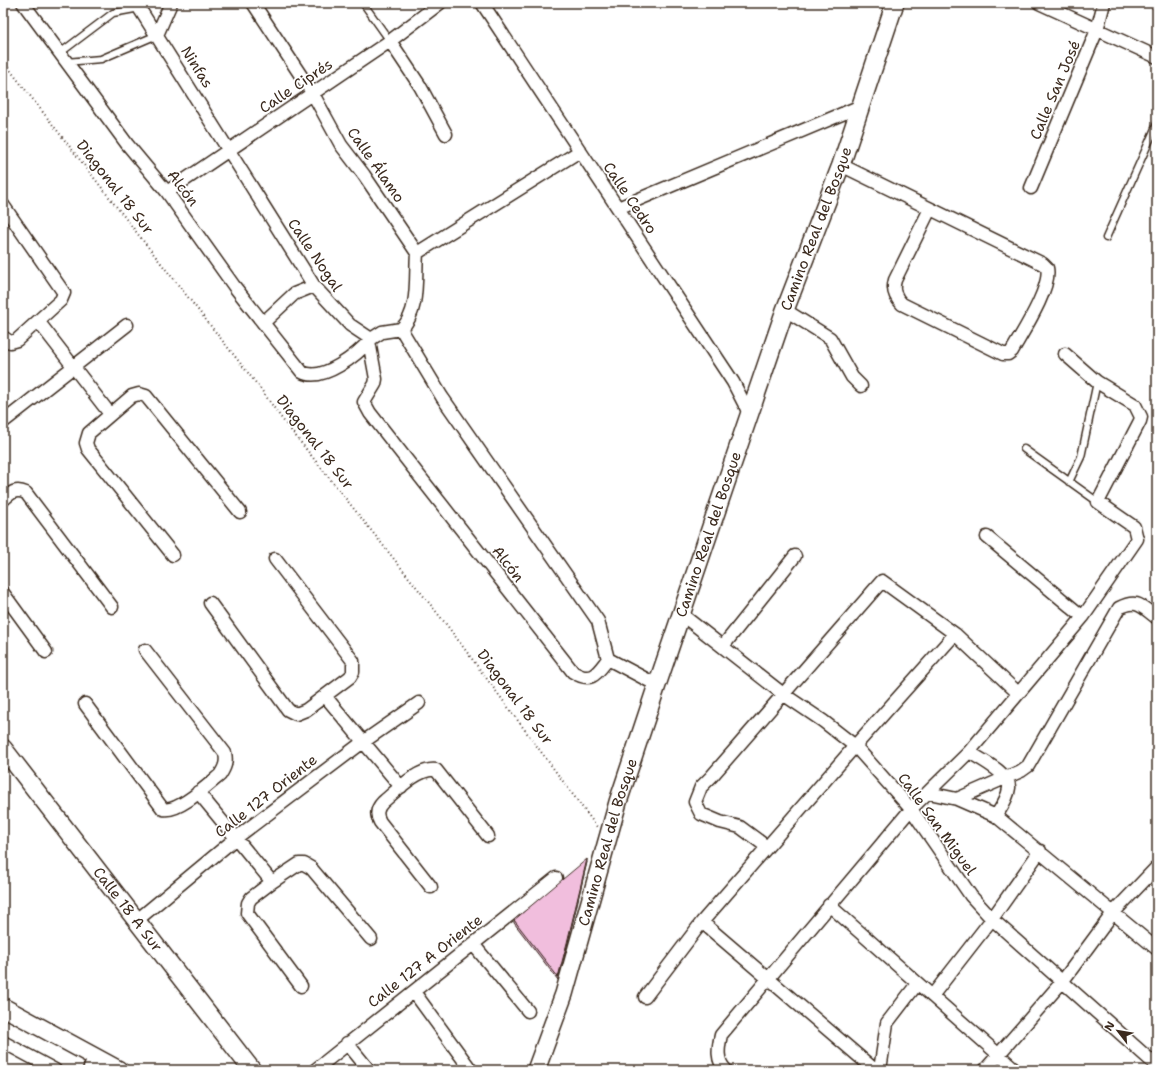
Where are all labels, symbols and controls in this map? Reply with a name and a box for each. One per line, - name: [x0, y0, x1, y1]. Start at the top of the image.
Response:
- street label: Calle San José: [1025, 37, 1085, 143]
- street label: Ninfas: [176, 42, 218, 92]
- street label: Calle Ciprés: [255, 54, 337, 118]
- street label: Calle Álamo: [343, 123, 410, 206]
- street label: Diagonal 18 Sur: [72, 136, 158, 238]
- street label: Camino Real del Bosque: [776, 144, 856, 314]
- street label: Calle Cedro: [599, 158, 661, 238]
- street label: Alcón: [163, 166, 203, 210]
- street label: Calle Nogal: [283, 215, 347, 296]
- street label: Diagonal 18 Sur: [272, 391, 358, 493]
- street label: Camino Real del Bosque: [671, 449, 746, 620]
- street label: Alcón: [488, 542, 528, 586]
- street label: Diagonal 18 Sur: [473, 645, 557, 749]
- street label: Calle 127 Oriente: [211, 750, 321, 842]
- street label: Camino Real del Bosque: [574, 756, 642, 928]
- street label: Calle San Miguel: [893, 769, 981, 879]
- street label: Calle 18 A Sur: [89, 863, 167, 956]
- street label: Calle 127 A Oriente: [363, 910, 487, 1012]
- north arrow: [1098, 1011, 1138, 1051]
- text: N: [1101, 1018, 1119, 1034]

